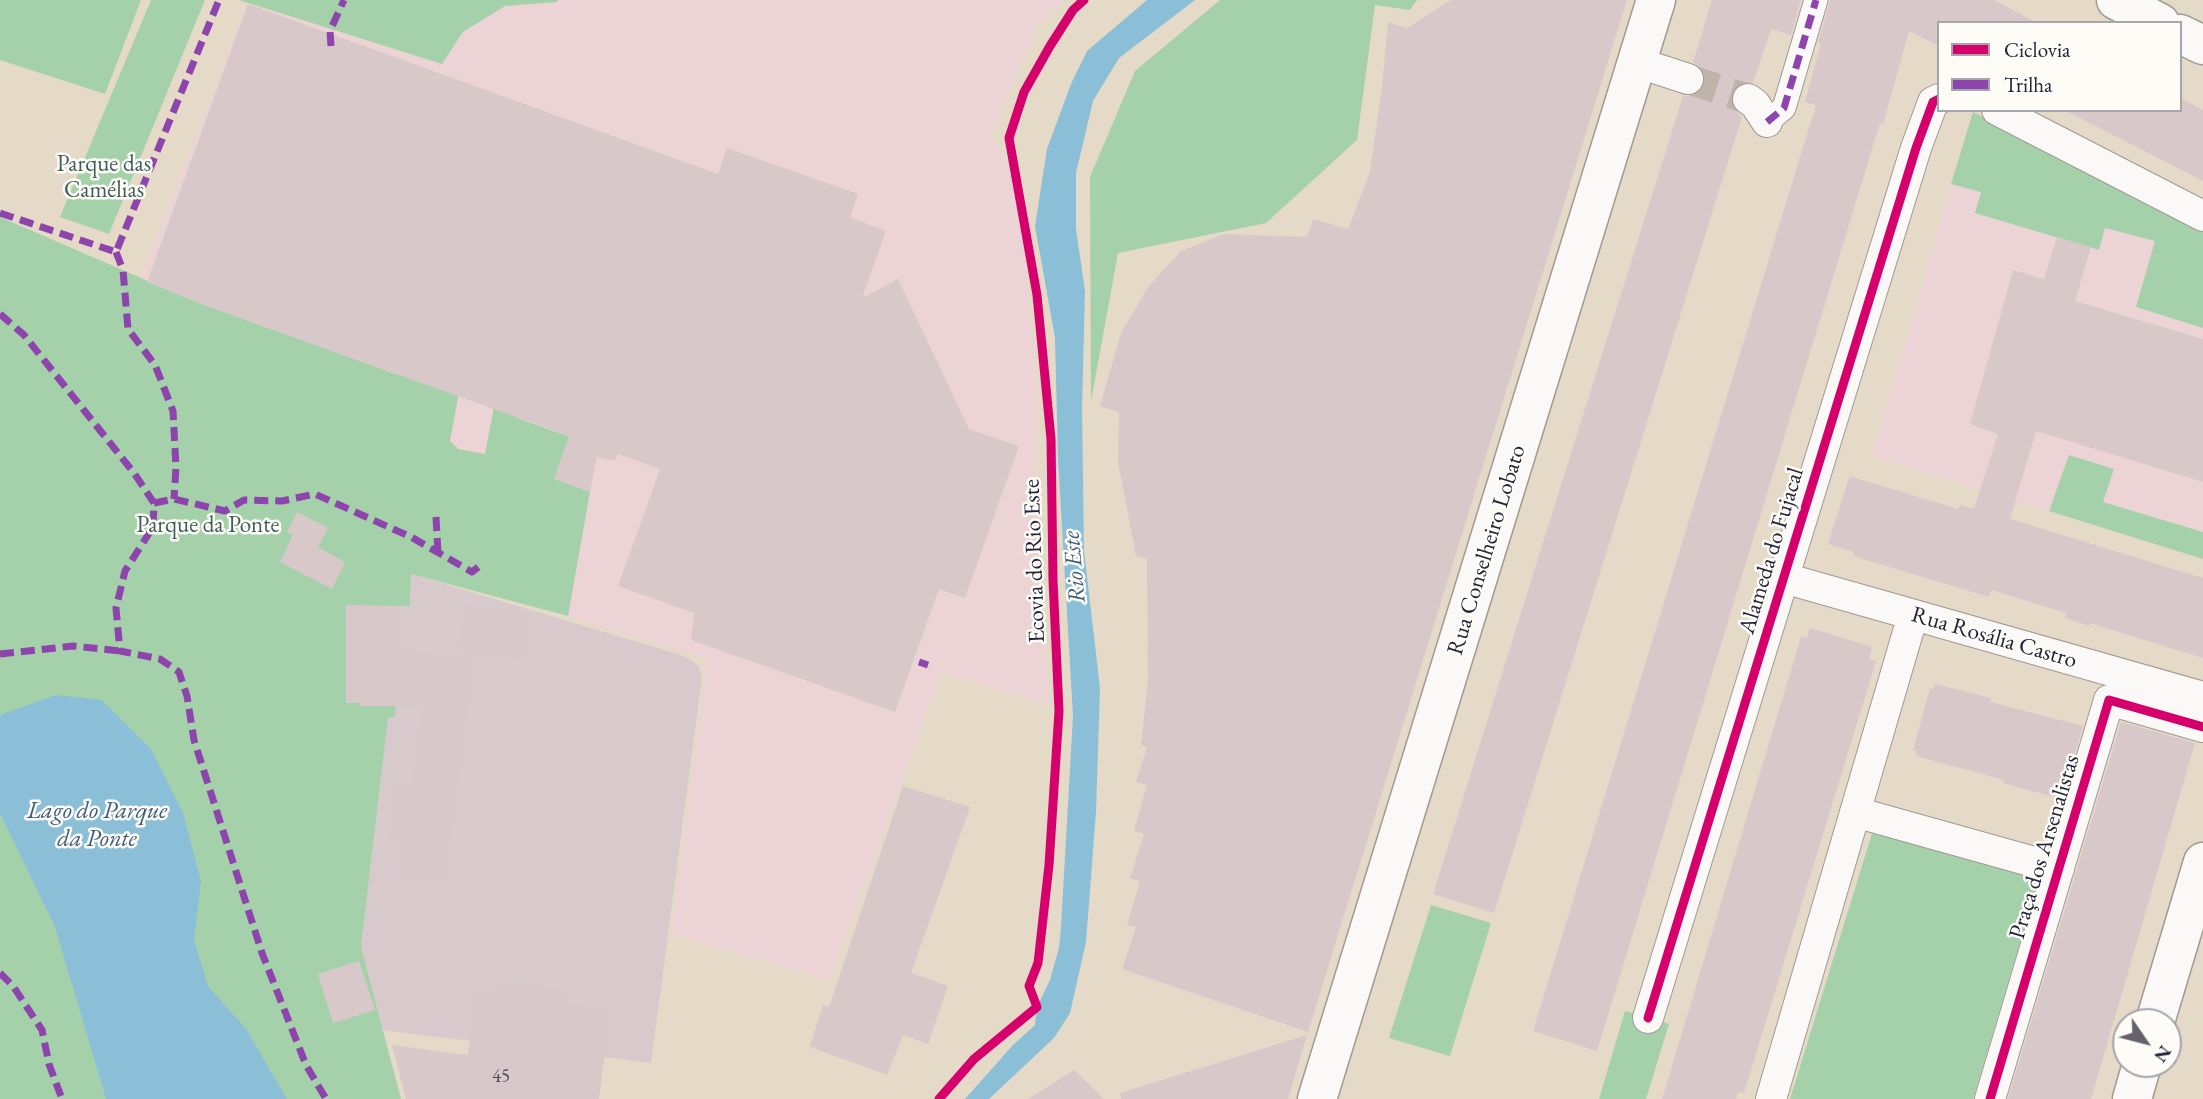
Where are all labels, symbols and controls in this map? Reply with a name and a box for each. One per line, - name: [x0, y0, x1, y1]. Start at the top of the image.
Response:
- legend: [1937, 21, 2182, 112]
- text: Ciclovia: [2004, 36, 2070, 63]
- text: Trilha: [2004, 71, 2052, 98]
- park label: Parque das Camélias: [57, 151, 151, 205]
- street label: Rua Conselheiro Lobato: [1442, 442, 1532, 658]
- street label: Alameda do Fujacal: [1734, 465, 1810, 637]
- street label: Ecovia do Rio Este: [1018, 479, 1052, 643]
- park label: Parque da Ponte: [137, 512, 279, 540]
- water label: Rio Este: [1057, 530, 1093, 604]
- street label: Rua Rosália Castro: [1908, 601, 2080, 675]
- street label: Praça dos Arsenalistas: [2004, 752, 2086, 942]
- water label: Lago do Parque da Ponte: [27, 797, 167, 853]
- north arrow: [2112, 1008, 2182, 1078]
- text: N: [2148, 1041, 2178, 1068]
- house number: 45: [492, 1066, 510, 1088]

